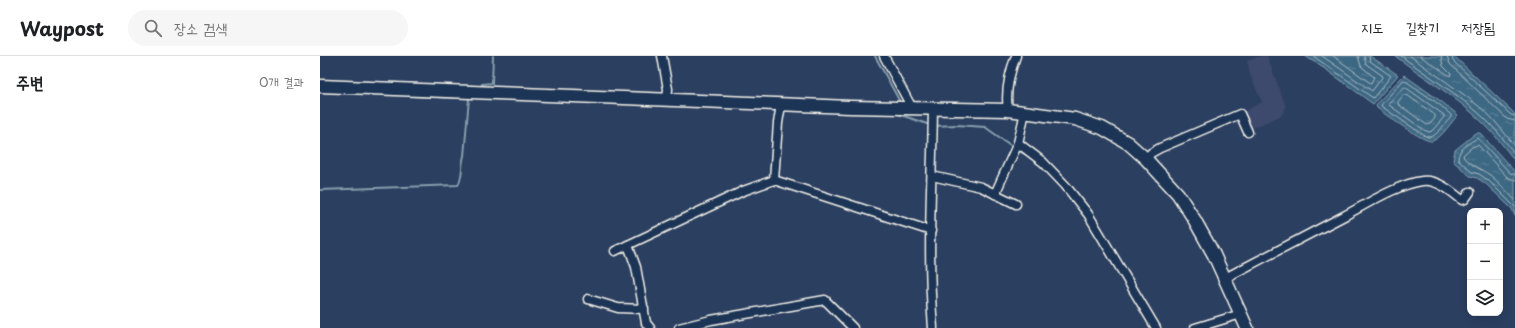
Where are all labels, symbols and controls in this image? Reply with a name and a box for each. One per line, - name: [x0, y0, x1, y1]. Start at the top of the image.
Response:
- search box: [128, 10, 408, 46]
- text: Waypost: [20, 14, 104, 42]
- text: 장소 검색: [174, 16, 227, 39]
- icon: search: [142, 17, 164, 39]
- text: 지도: [1361, 17, 1383, 38]
- text: 길찾기: [1405, 17, 1439, 38]
- text: 저장됨: [1461, 17, 1495, 38]
- text: 주변: [16, 69, 43, 95]
- text: 0개 결과: [259, 72, 304, 91]
- map controls: [1467, 208, 1503, 316]
- button: +: [1467, 208, 1503, 244]
- button: −: [1467, 244, 1503, 280]
- button: layers: [1467, 280, 1503, 316]

